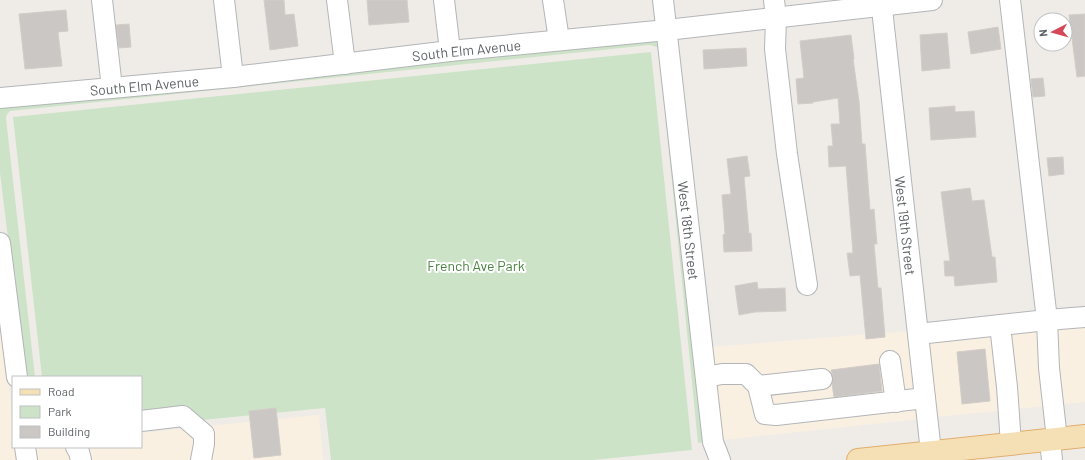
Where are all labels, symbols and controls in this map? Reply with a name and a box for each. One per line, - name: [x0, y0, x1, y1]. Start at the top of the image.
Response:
- north arrow: [1033, 12, 1073, 52]
- text: N: [1036, 29, 1049, 37]
- street label: South Elm Avenue: [411, 36, 522, 64]
- street label: South Elm Avenue: [89, 72, 200, 98]
- street label: West 19th Street: [892, 175, 920, 276]
- street label: West 18th Street: [675, 180, 703, 281]
- park label: French Ave Park: [427, 257, 525, 274]
- legend: [12, 376, 142, 448]
- text: Road: [48, 384, 75, 398]
- text: Park: [48, 404, 72, 418]
- text: Building: [48, 424, 90, 438]

